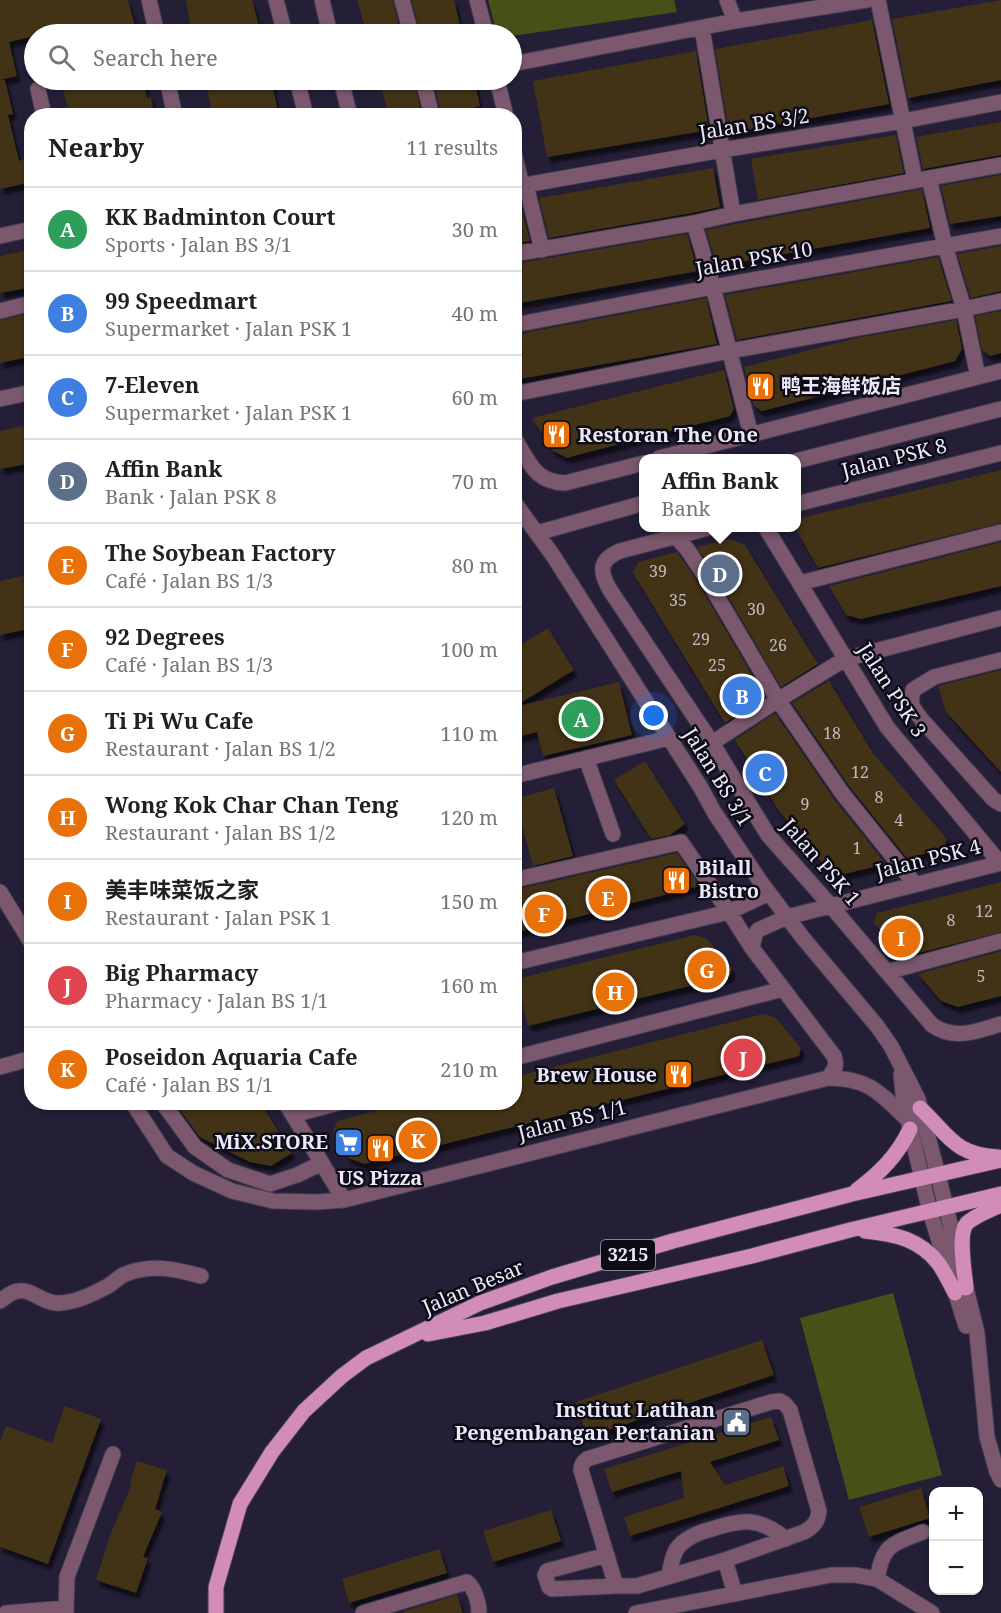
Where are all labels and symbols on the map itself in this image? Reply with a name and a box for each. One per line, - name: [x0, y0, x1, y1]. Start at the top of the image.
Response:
- street label: Jalan BS 3/2: [696, 101, 811, 146]
- street label: Jalan PSK 10: [692, 235, 815, 282]
- restaurant icon: 鸭王海鲜饭店: [744, 370, 776, 402]
- place label: 鸭王海鲜饭店: [781, 372, 901, 399]
- restaurant icon: Restoran The One: [541, 419, 573, 451]
- place label: Restoran The One: [578, 421, 758, 448]
- street label: Jalan PSK 8: [838, 431, 949, 484]
- pin: D: [700, 552, 740, 596]
- house number: 39: [649, 560, 667, 582]
- house number: 35: [669, 589, 687, 611]
- house number: 30: [747, 598, 765, 620]
- house number: 29: [692, 628, 710, 650]
- house number: 26: [769, 634, 787, 656]
- street label: Jalan PSK 3: [851, 637, 933, 742]
- house number: 25: [708, 654, 726, 676]
- pin: B: [722, 674, 762, 718]
- pin: A: [562, 696, 600, 742]
- your location: [639, 701, 668, 730]
- street label: Jalan BS 3/1: [677, 722, 759, 831]
- house number: 18: [823, 722, 841, 744]
- pin: C: [746, 750, 784, 796]
- house number: 12: [851, 761, 869, 783]
- house number: 8: [875, 786, 884, 808]
- house number: 9: [801, 793, 809, 815]
- house number: 4: [895, 809, 904, 831]
- street label: Jalan PSK 1: [775, 812, 867, 911]
- street label: Jalan PSK 4: [872, 832, 983, 885]
- house number: 1: [853, 837, 861, 859]
- place label: Bilall Bistro: [698, 854, 759, 904]
- restaurant icon: Bilall Bistro: [661, 864, 693, 896]
- pin: E: [588, 876, 628, 920]
- pin: F: [524, 892, 564, 936]
- house number: 12: [975, 900, 993, 922]
- house number: 8: [947, 909, 956, 931]
- pin: I: [882, 916, 920, 960]
- pin: G: [688, 948, 726, 992]
- house number: 5: [977, 965, 985, 987]
- pin: H: [596, 970, 634, 1014]
- pin: J: [724, 1036, 762, 1080]
- restaurant icon: Brew House: [662, 1059, 694, 1091]
- place label: Brew House: [536, 1061, 657, 1088]
- street label: Jalan BS 1/1: [514, 1093, 629, 1146]
- pin: K: [398, 1118, 438, 1162]
- supermarket icon: MiX.STORE: [333, 1126, 365, 1158]
- place label: MiX.STORE: [215, 1128, 328, 1155]
- restaurant icon: US Pizza: [364, 1132, 396, 1164]
- place label: US Pizza: [338, 1164, 422, 1191]
- road number: 3215: [601, 1240, 655, 1270]
- street label: Jalan Besar: [417, 1253, 528, 1320]
- place label: Institut Latihan Pengembangan Pertanian: [455, 1396, 715, 1446]
- public building icon: Institut Latihan Pengembangan Pertanian: [720, 1406, 752, 1438]

